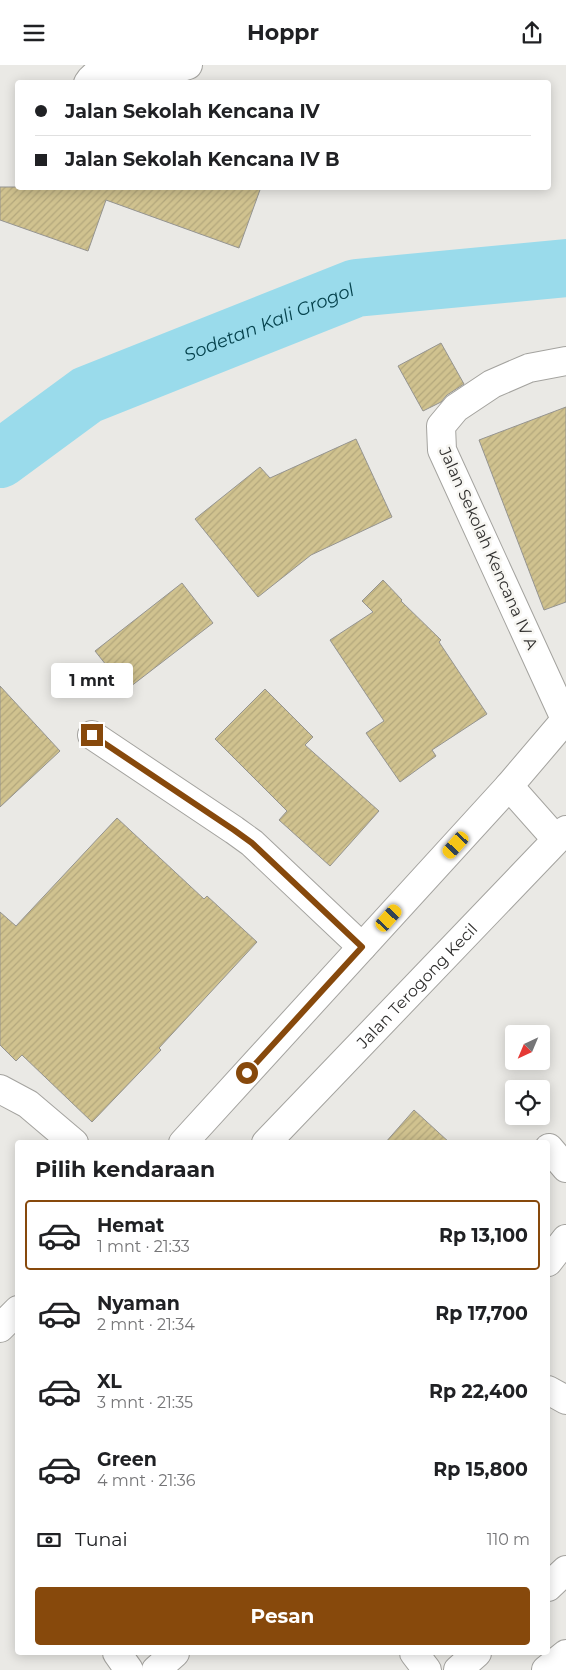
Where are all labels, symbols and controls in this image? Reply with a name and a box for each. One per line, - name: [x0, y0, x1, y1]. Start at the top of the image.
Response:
- icon: menu: [20, 19, 48, 47]
- text: Hoppr: [247, 19, 319, 46]
- icon: share: [518, 19, 546, 47]
- text: Jalan Sekolah Kencana IV: [65, 100, 320, 123]
- text: Jalan Sekolah Kencana IV B: [65, 148, 340, 171]
- water label: Sodetan Kali Grogol: [181, 279, 358, 366]
- street label: Jalan Sekolah Kencana IV A: [435, 443, 542, 653]
- callout: 1 mnt: [51, 663, 133, 697]
- text: 1 mnt: [69, 671, 115, 690]
- route end: [81, 724, 103, 746]
- car: [440, 829, 471, 861]
- car: [373, 902, 404, 934]
- street label: Jalan Terogong Kecil: [352, 920, 481, 1053]
- north arrow: [505, 1025, 550, 1070]
- map controls: [505, 1025, 550, 1125]
- route start: [236, 1062, 258, 1084]
- button: locate: [505, 1080, 550, 1125]
- text: Pilih kendaraan: [35, 1156, 215, 1183]
- icon: car: [37, 1213, 82, 1258]
- text: Hemat: [97, 1214, 164, 1237]
- text: Rp 13,100: [439, 1224, 528, 1247]
- text: 1 mnt · 21:33: [97, 1237, 190, 1256]
- icon: car: [37, 1291, 82, 1336]
- text: Nyaman: [97, 1292, 180, 1315]
- text: Rp 17,700: [435, 1302, 528, 1325]
- text: 2 mnt · 21:34: [97, 1315, 195, 1334]
- icon: car: [37, 1369, 82, 1414]
- text: XL: [97, 1370, 122, 1393]
- text: Rp 22,400: [429, 1380, 528, 1403]
- text: 3 mnt · 21:35: [97, 1393, 193, 1412]
- icon: car: [37, 1447, 82, 1492]
- text: Green: [97, 1448, 157, 1471]
- text: Rp 15,800: [433, 1458, 528, 1481]
- text: 4 mnt · 21:36: [97, 1471, 196, 1490]
- icon: cash: [35, 1526, 63, 1554]
- text: Tunai: [75, 1528, 128, 1551]
- text: 110 m: [487, 1530, 530, 1549]
- button: Pesan: [35, 1587, 530, 1645]

